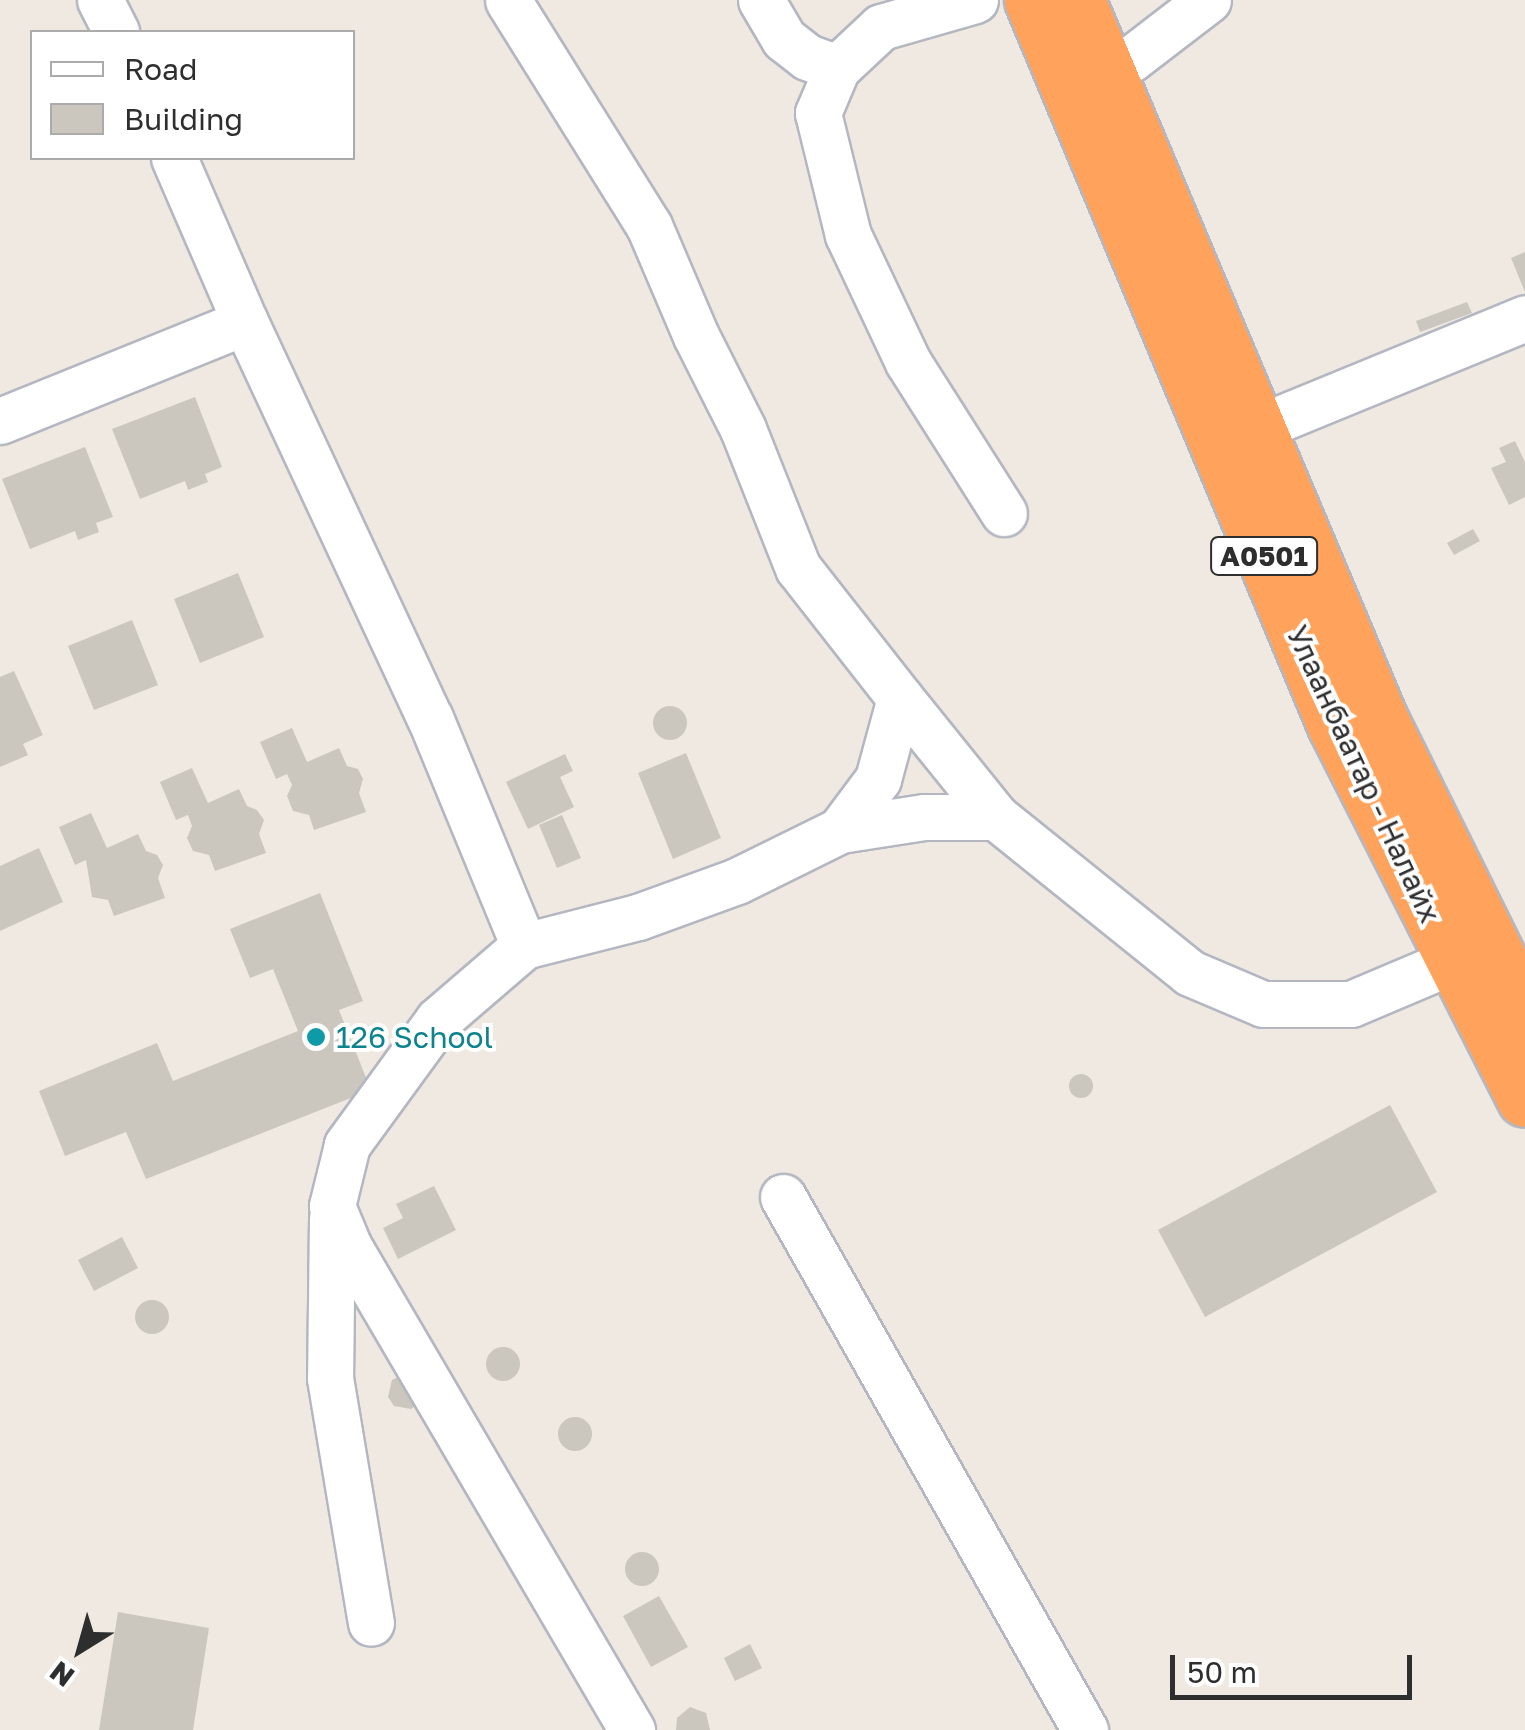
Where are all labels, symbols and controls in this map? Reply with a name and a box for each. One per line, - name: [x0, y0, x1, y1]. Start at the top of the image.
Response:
- legend: [30, 30, 355, 160]
- text: Road: [124, 51, 198, 87]
- text: Building: [124, 101, 243, 137]
- road number: A0501: [1209, 533, 1319, 579]
- street label: Улаанбаатар - Налайх: [1279, 620, 1449, 928]
- place label: 126 School: [336, 1019, 493, 1055]
- marker: 126 School: [305, 1026, 327, 1048]
- north arrow: [30, 1600, 130, 1700]
- scale bar: [1175, 1635, 1418, 1697]
- text: 50 m: [1187, 1654, 1257, 1690]
- text: N: [43, 1655, 80, 1694]

